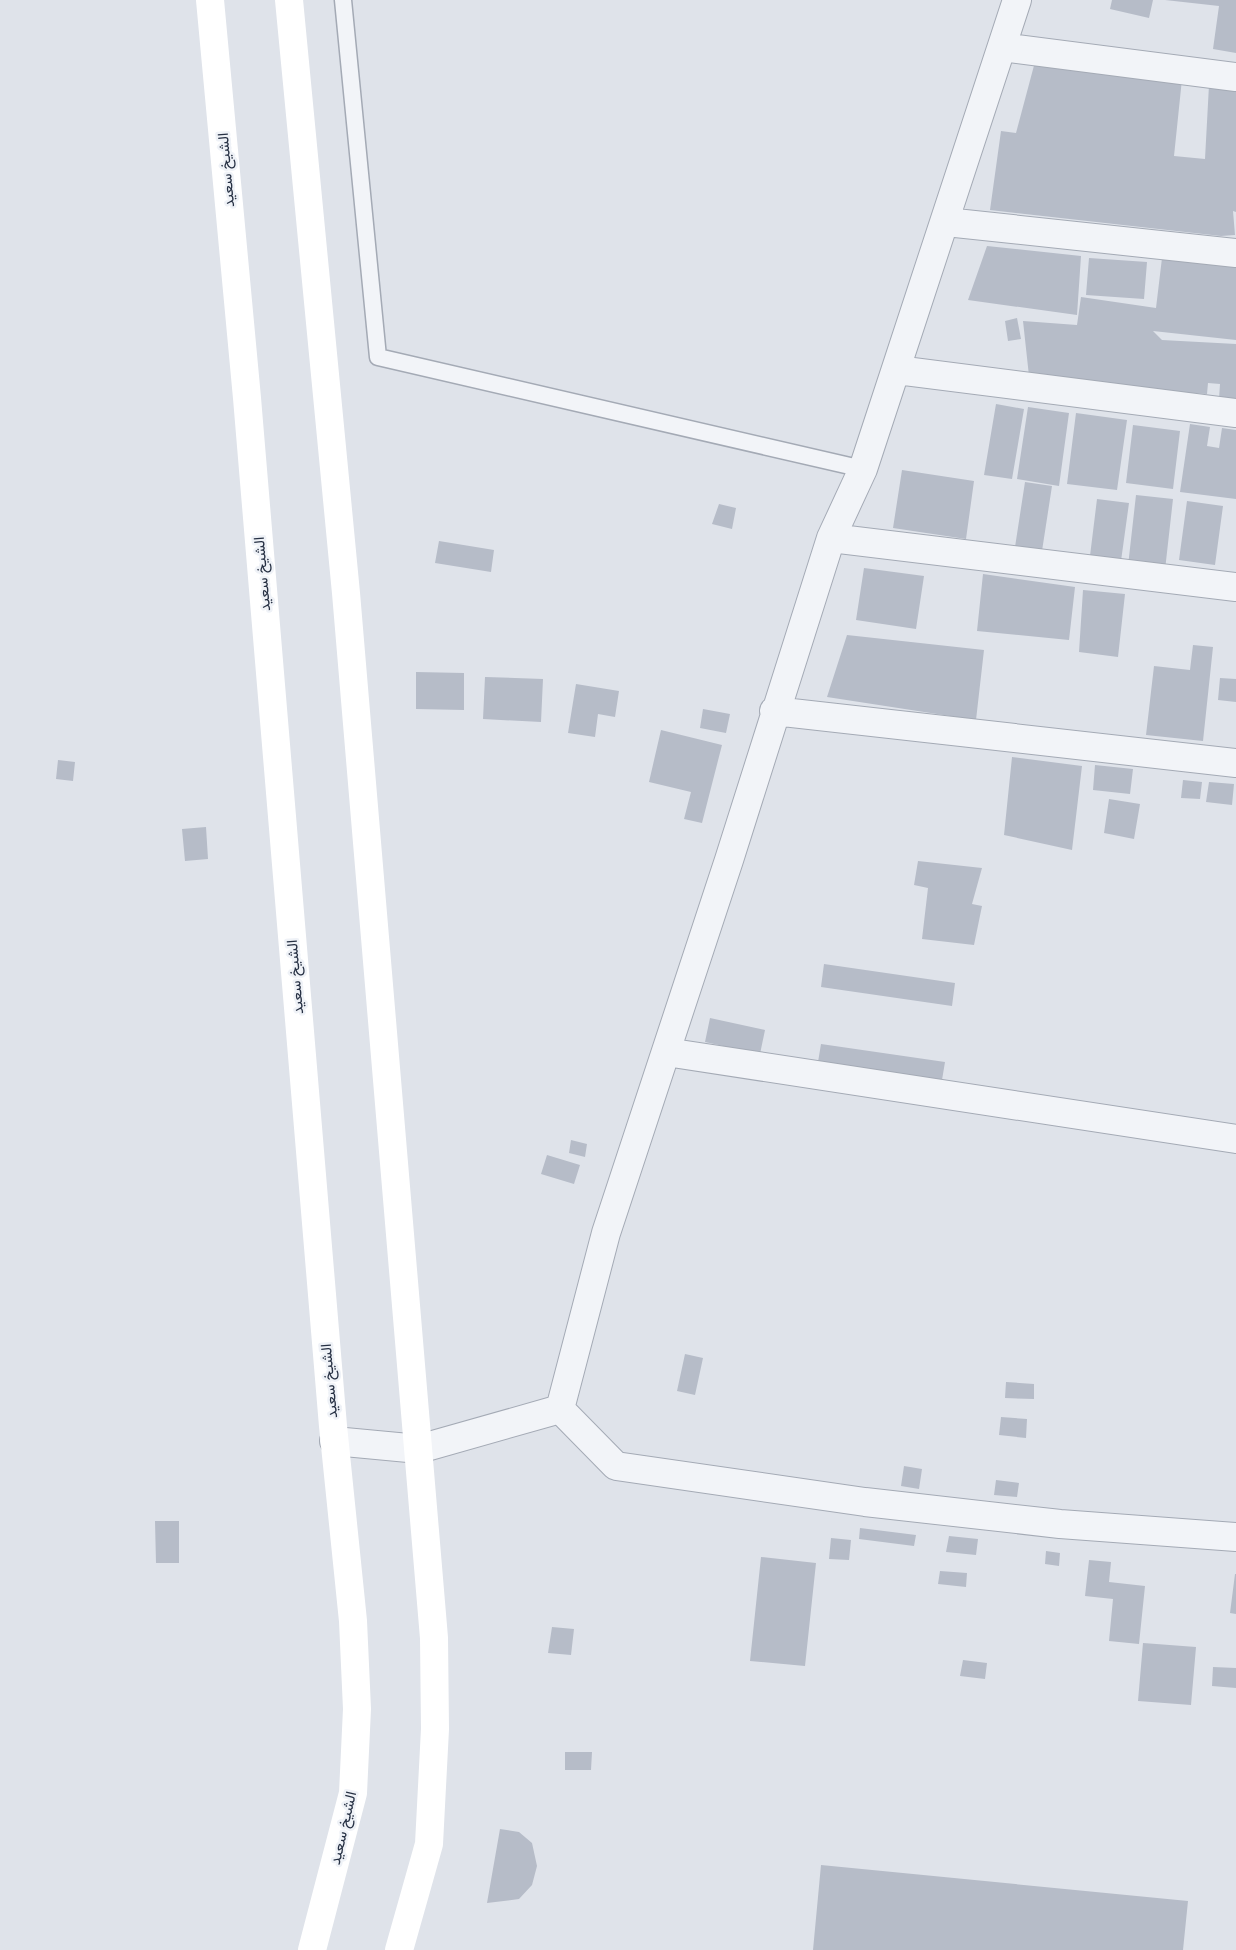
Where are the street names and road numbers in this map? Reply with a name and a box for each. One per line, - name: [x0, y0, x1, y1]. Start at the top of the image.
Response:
- street label: الشيخ سعيد: [212, 132, 240, 208]
- street label: الشيخ سعيد: [248, 536, 276, 612]
- street label: الشيخ سعيد: [281, 939, 309, 1015]
- street label: الشيخ سعيد: [315, 1343, 343, 1419]
- street label: الشيخ سعيد: [324, 1789, 362, 1867]

